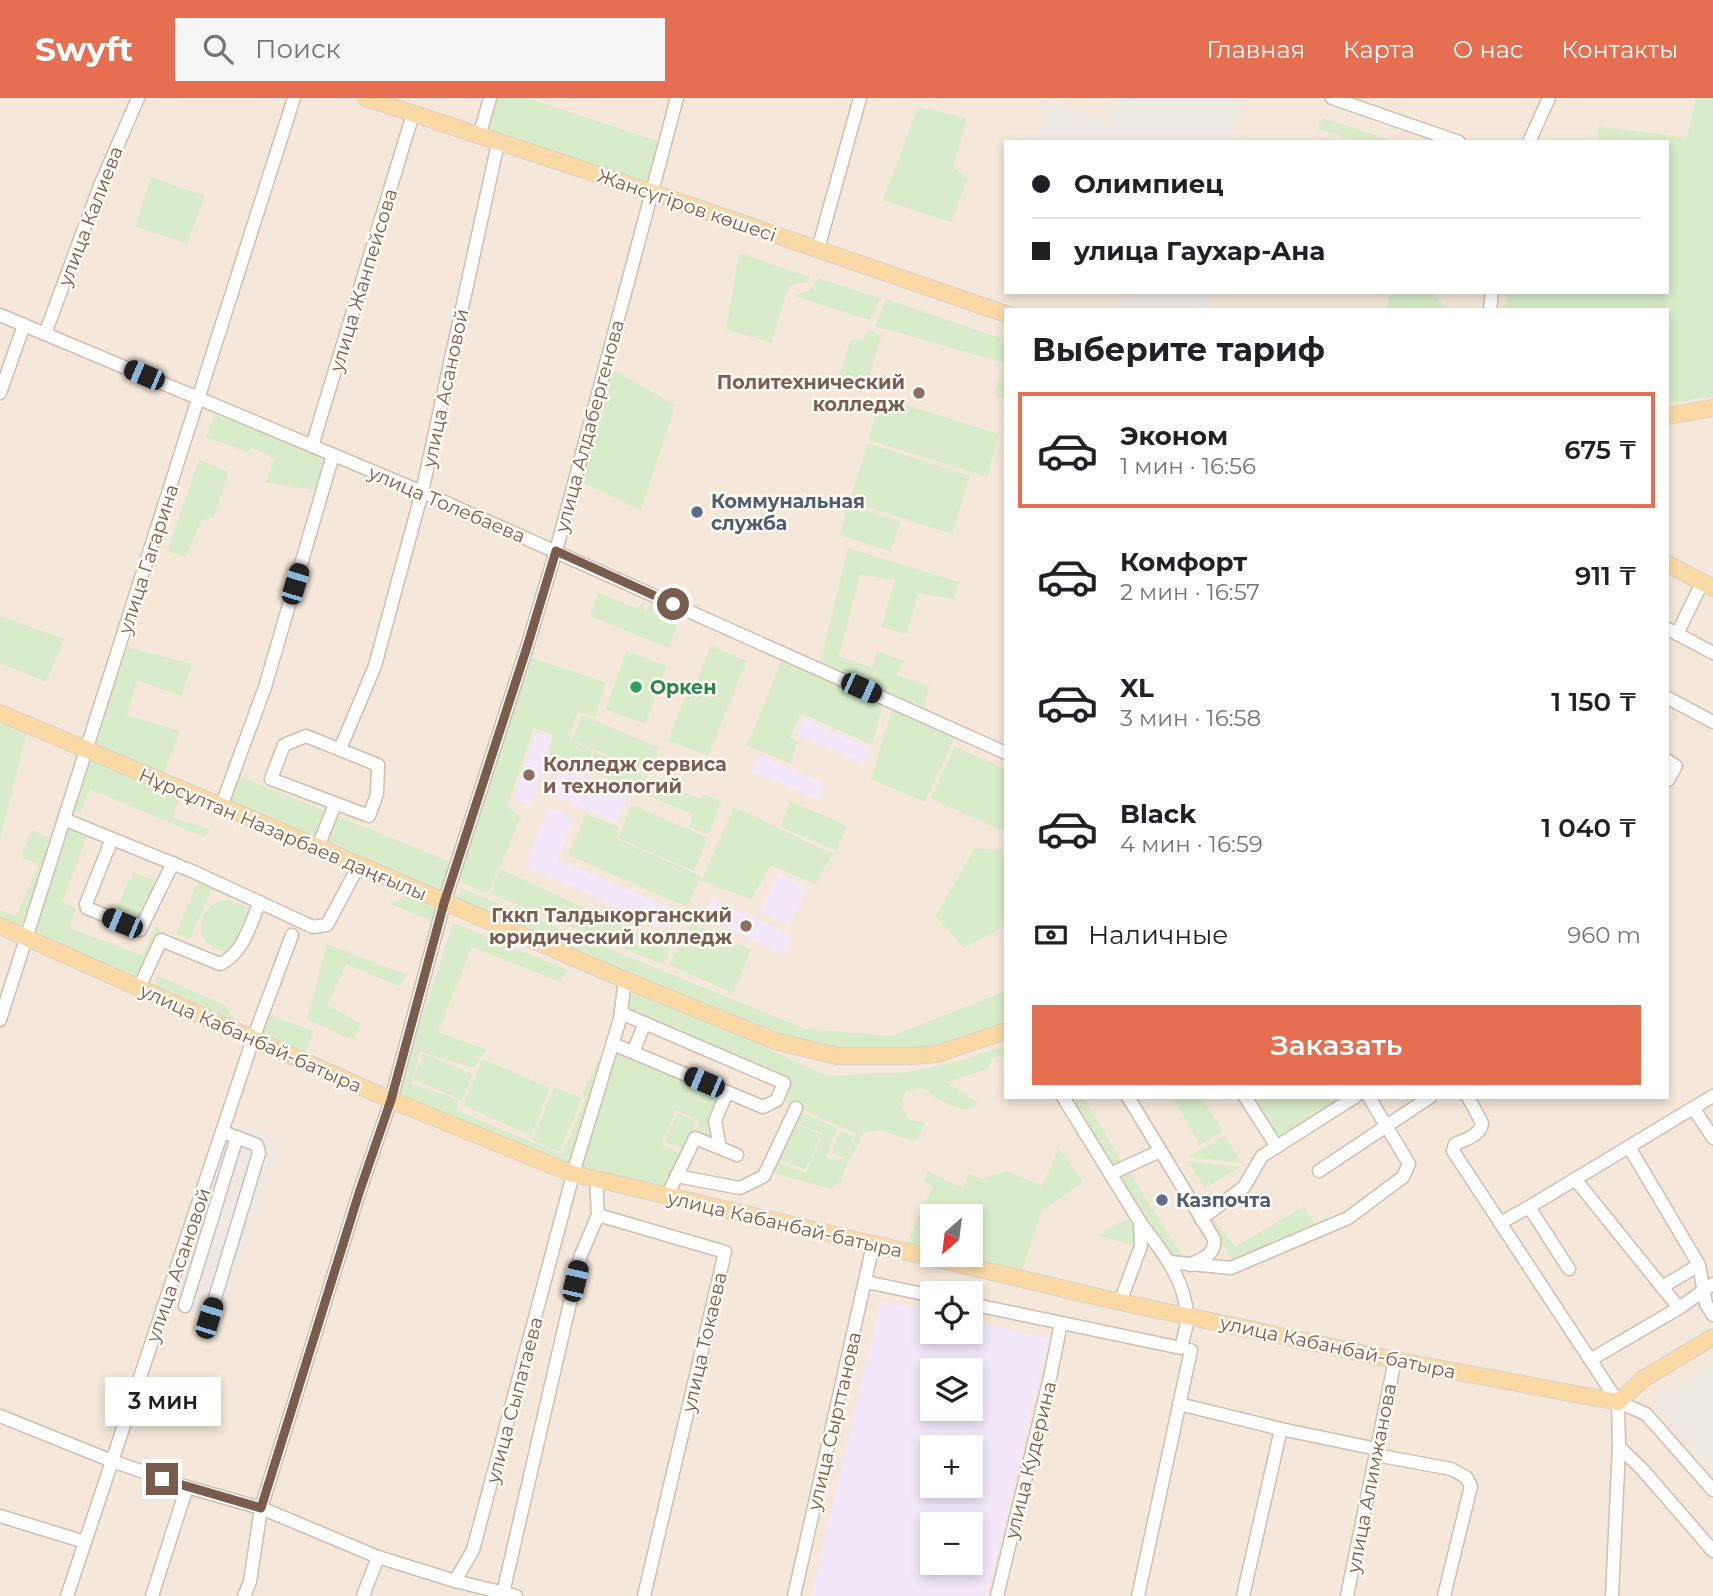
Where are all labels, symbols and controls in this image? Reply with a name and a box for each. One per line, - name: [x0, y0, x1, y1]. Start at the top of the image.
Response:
- search box: [175, 18, 665, 81]
- text: Swyft: [35, 29, 133, 69]
- icon: search: [199, 30, 237, 68]
- text: Поиск: [255, 33, 341, 65]
- text: Главная: [1207, 35, 1305, 64]
- text: Карта: [1343, 35, 1415, 64]
- text: О нас: [1453, 35, 1523, 64]
- text: Контакты: [1561, 35, 1678, 64]
- street label: улица Калиева: [53, 143, 128, 290]
- street label: Жансүгіров көшесі: [594, 164, 779, 247]
- text: Олимпиец: [1074, 168, 1224, 200]
- street label: улица Жанпейсова: [324, 186, 402, 375]
- text: улица Гаухар-Ана: [1074, 235, 1325, 267]
- street label: улица Асановой: [417, 307, 474, 471]
- street label: улица Алдабергенова: [550, 317, 629, 536]
- text: Выберите тариф: [1032, 330, 1325, 369]
- car: [121, 357, 168, 393]
- place label: Политехнический колледж: [717, 371, 906, 416]
- marker: Политехнический колледж: [911, 385, 927, 401]
- icon: car: [1036, 419, 1099, 482]
- text: Эконом: [1120, 420, 1228, 452]
- text: 675 ₸: [1564, 434, 1637, 466]
- text: 1 мин · 16:56: [1120, 452, 1256, 480]
- street label: улица Толебаева: [364, 461, 529, 548]
- street label: улица Гагарина: [113, 482, 183, 638]
- place label: Коммунальная служба: [711, 490, 865, 535]
- marker: Коммунальная служба: [689, 504, 705, 520]
- icon: car: [1036, 545, 1099, 608]
- text: Комфорт: [1120, 546, 1247, 578]
- text: 911 ₸: [1575, 560, 1637, 592]
- car: [279, 561, 312, 607]
- text: 2 мин · 16:57: [1120, 578, 1260, 606]
- route start: [657, 588, 689, 620]
- car: [838, 670, 885, 706]
- icon: car: [1036, 671, 1099, 734]
- text: XL: [1120, 672, 1154, 704]
- place label: Оркен: [650, 676, 717, 699]
- marker: Оркен: [628, 679, 644, 695]
- text: 1 150 ₸: [1551, 686, 1637, 718]
- text: 3 мин · 16:58: [1120, 704, 1261, 732]
- place label: Колледж сервиса и технологий: [543, 753, 727, 798]
- street label: Нұрсұлтан Назарбаев даңғылы: [135, 763, 430, 906]
- marker: Колледж сервиса и технологий: [521, 767, 537, 783]
- icon: car: [1036, 797, 1099, 860]
- text: Black: [1120, 798, 1196, 830]
- text: 1 040 ₸: [1541, 812, 1637, 844]
- text: 4 мин · 16:59: [1120, 830, 1263, 858]
- place label: Гккп Талдыкорганский юридический колледж: [489, 904, 733, 949]
- car: [99, 905, 146, 941]
- icon: cash: [1032, 916, 1070, 954]
- marker: Гккп Талдыкорганский юридический колледж: [738, 918, 754, 934]
- text: Наличные: [1088, 919, 1228, 951]
- text: 960 m: [1567, 921, 1641, 949]
- street label: улица Кабанбай-батыра: [135, 979, 365, 1098]
- button: Заказать: [1032, 1005, 1641, 1085]
- car: [681, 1064, 728, 1100]
- street label: улица Асановой: [141, 1185, 216, 1346]
- street label: улица Кабанбай-батыра: [664, 1186, 905, 1263]
- place label: Казпочта: [1176, 1189, 1271, 1212]
- marker: Казпочта: [1154, 1192, 1170, 1208]
- north arrow: [920, 1204, 984, 1267]
- map controls: [920, 1204, 983, 1575]
- car: [561, 1258, 590, 1304]
- street label: улица Токаева: [677, 1270, 732, 1415]
- button: locate: [920, 1281, 983, 1344]
- car: [193, 1295, 226, 1341]
- street label: улица Кабанбай-батыра: [1217, 1311, 1458, 1384]
- street label: улица Сыпатаева: [481, 1314, 548, 1487]
- street label: улица Сырттанова: [803, 1330, 866, 1513]
- button: layers: [920, 1358, 983, 1421]
- callout: 3 мин: [104, 1378, 220, 1426]
- street label: улица Кудерина: [1000, 1379, 1061, 1542]
- street label: улица Алимжанова: [1342, 1381, 1401, 1576]
- text: 3 мин: [128, 1387, 198, 1415]
- button: +: [920, 1435, 983, 1498]
- route end: [146, 1463, 178, 1495]
- button: −: [920, 1512, 983, 1575]

